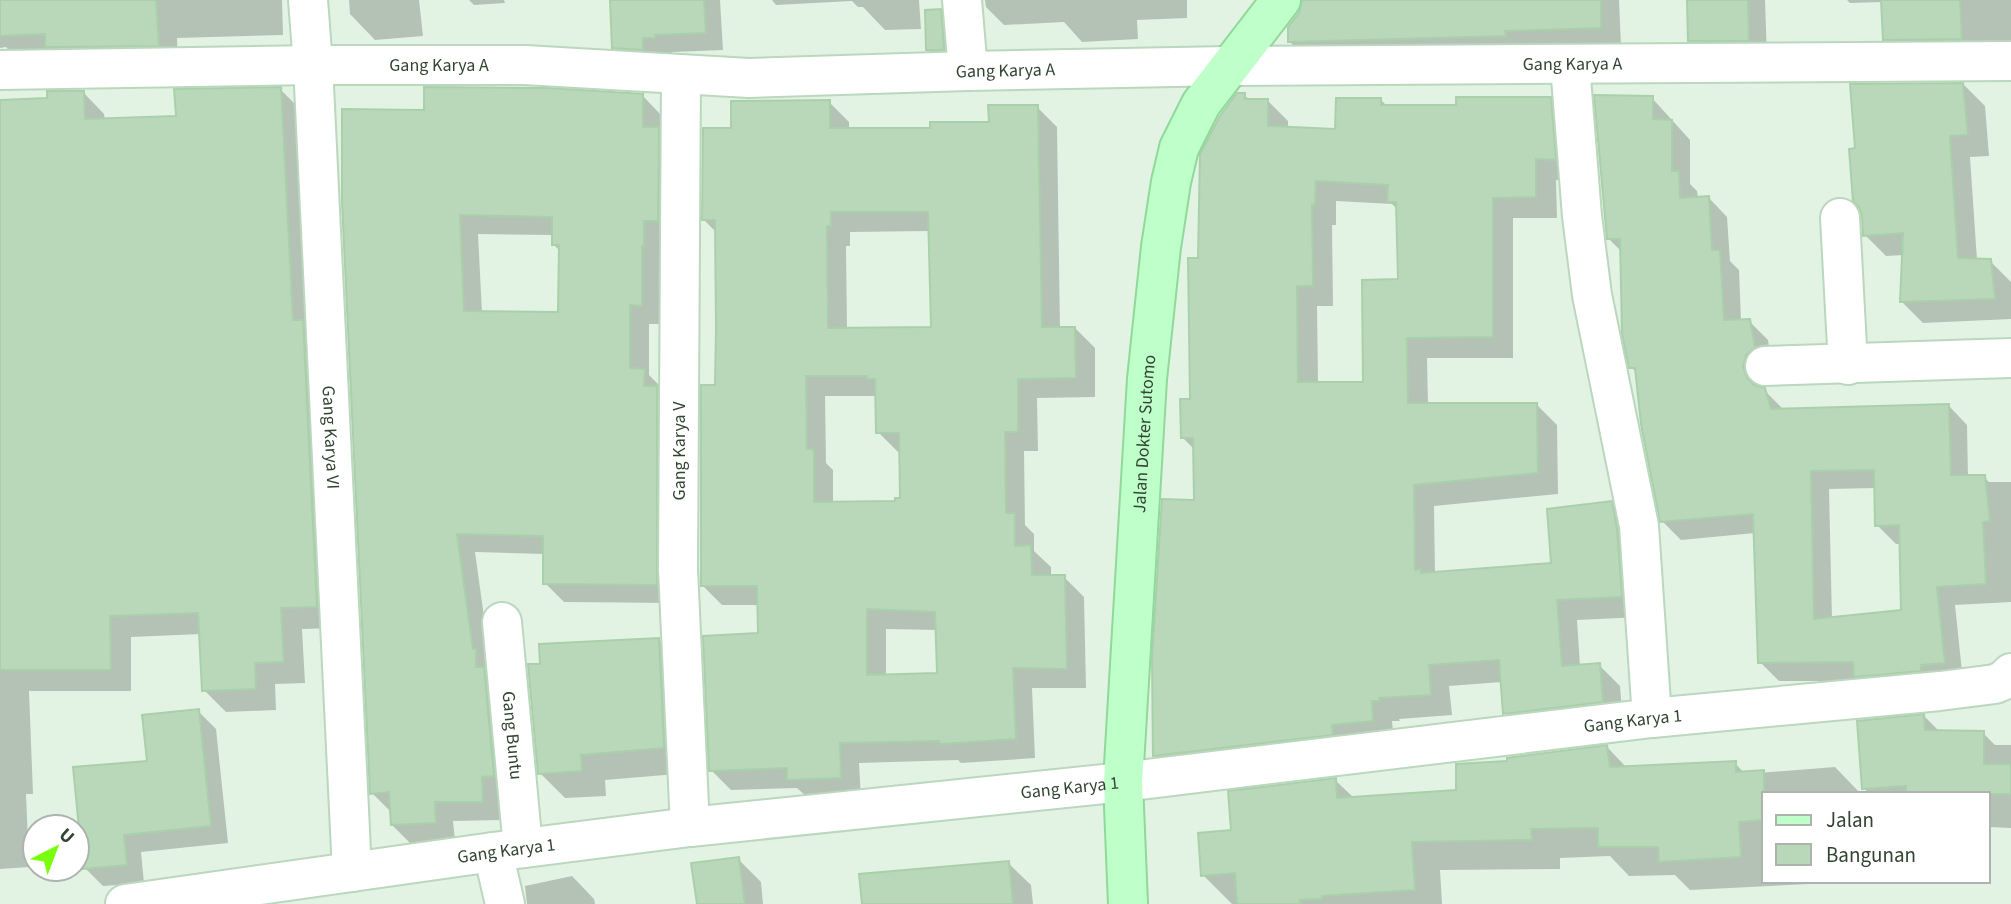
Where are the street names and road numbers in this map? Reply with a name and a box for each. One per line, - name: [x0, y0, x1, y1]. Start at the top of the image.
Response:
- street label: Gang Karya A: [1523, 51, 1622, 77]
- street label: Gang Karya A: [389, 53, 489, 78]
- street label: Gang Karya A: [955, 57, 1056, 84]
- street label: Jalan Dokter Sutomo: [1127, 353, 1163, 514]
- street label: Gang Karya VI: [316, 385, 345, 490]
- street label: Gang Karya V: [667, 401, 692, 500]
- street label: Gang Buntu: [495, 690, 529, 781]
- street label: Gang Karya 1: [1582, 703, 1683, 739]
- street label: Gang Karya 1: [1019, 771, 1120, 806]
- street label: Gang Karya 1: [456, 832, 557, 870]

